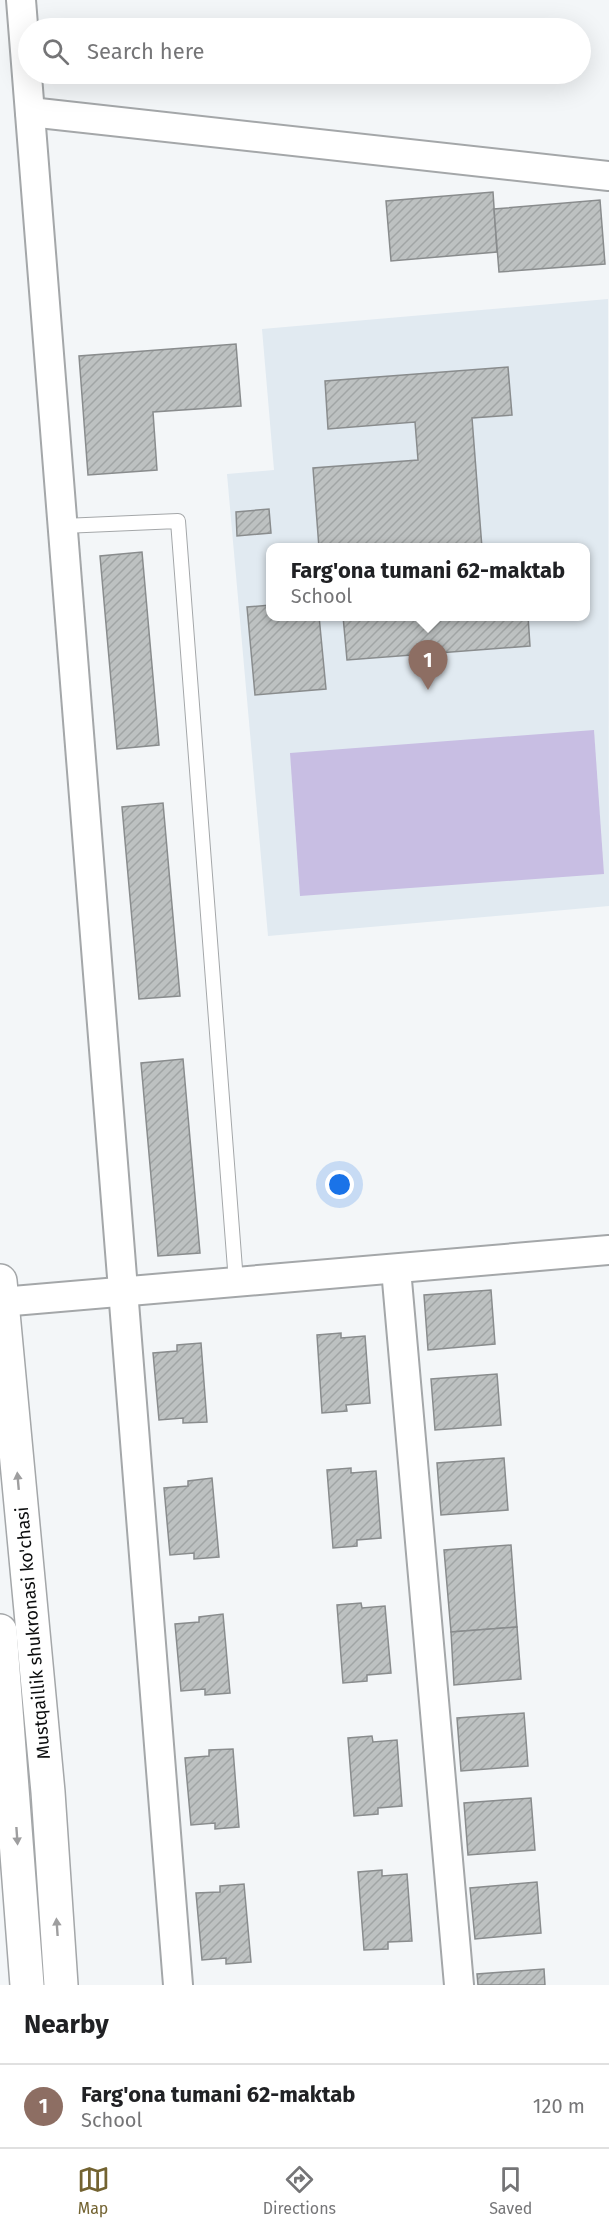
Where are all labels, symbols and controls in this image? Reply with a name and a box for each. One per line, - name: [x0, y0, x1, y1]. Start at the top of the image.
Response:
- search box: [18, 18, 591, 84]
- icon: search: [39, 35, 72, 68]
- text: Search here: [87, 38, 205, 65]
- popup: [266, 543, 590, 621]
- text: Farg'ona tumani 62-maktab: [291, 557, 565, 584]
- text: School: [291, 584, 352, 608]
- pin: 1: [408, 640, 448, 690]
- your location: [325, 1170, 354, 1199]
- one-way arrow: [13, 1472, 23, 1491]
- street label: Mustqaillik shukronasi ko'chasi: [11, 1506, 55, 1760]
- one-way arrow: [12, 1827, 22, 1846]
- one-way arrow: [52, 1917, 62, 1936]
- text: Nearby: [24, 2009, 109, 2040]
- text: Farg'ona tumani 62-maktab: [81, 2081, 355, 2108]
- text: 1: [39, 2094, 48, 2118]
- text: 120 m: [533, 2094, 585, 2118]
- text: School: [81, 2108, 142, 2132]
- tab: Map: [77, 2163, 110, 2218]
- tab: Directions: [263, 2163, 336, 2218]
- tab: Saved: [489, 2163, 532, 2218]

